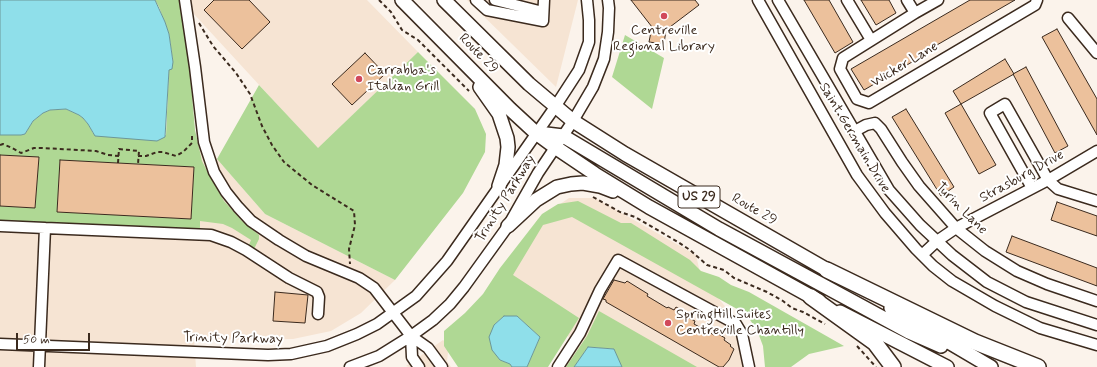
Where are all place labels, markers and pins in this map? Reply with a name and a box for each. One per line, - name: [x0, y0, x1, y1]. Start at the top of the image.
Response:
- marker: Centreville Regional Library: [659, 11, 669, 21]
- place label: Centreville Regional Library: [613, 23, 715, 56]
- place label: Carrabba's Italian Grill: [367, 63, 439, 96]
- marker: Carrabba's Italian Grill: [354, 74, 364, 84]
- place label: SpringHill Suites Centreville Chantilly: [676, 307, 804, 340]
- marker: SpringHill Suites Centreville Chantilly: [663, 318, 673, 328]

